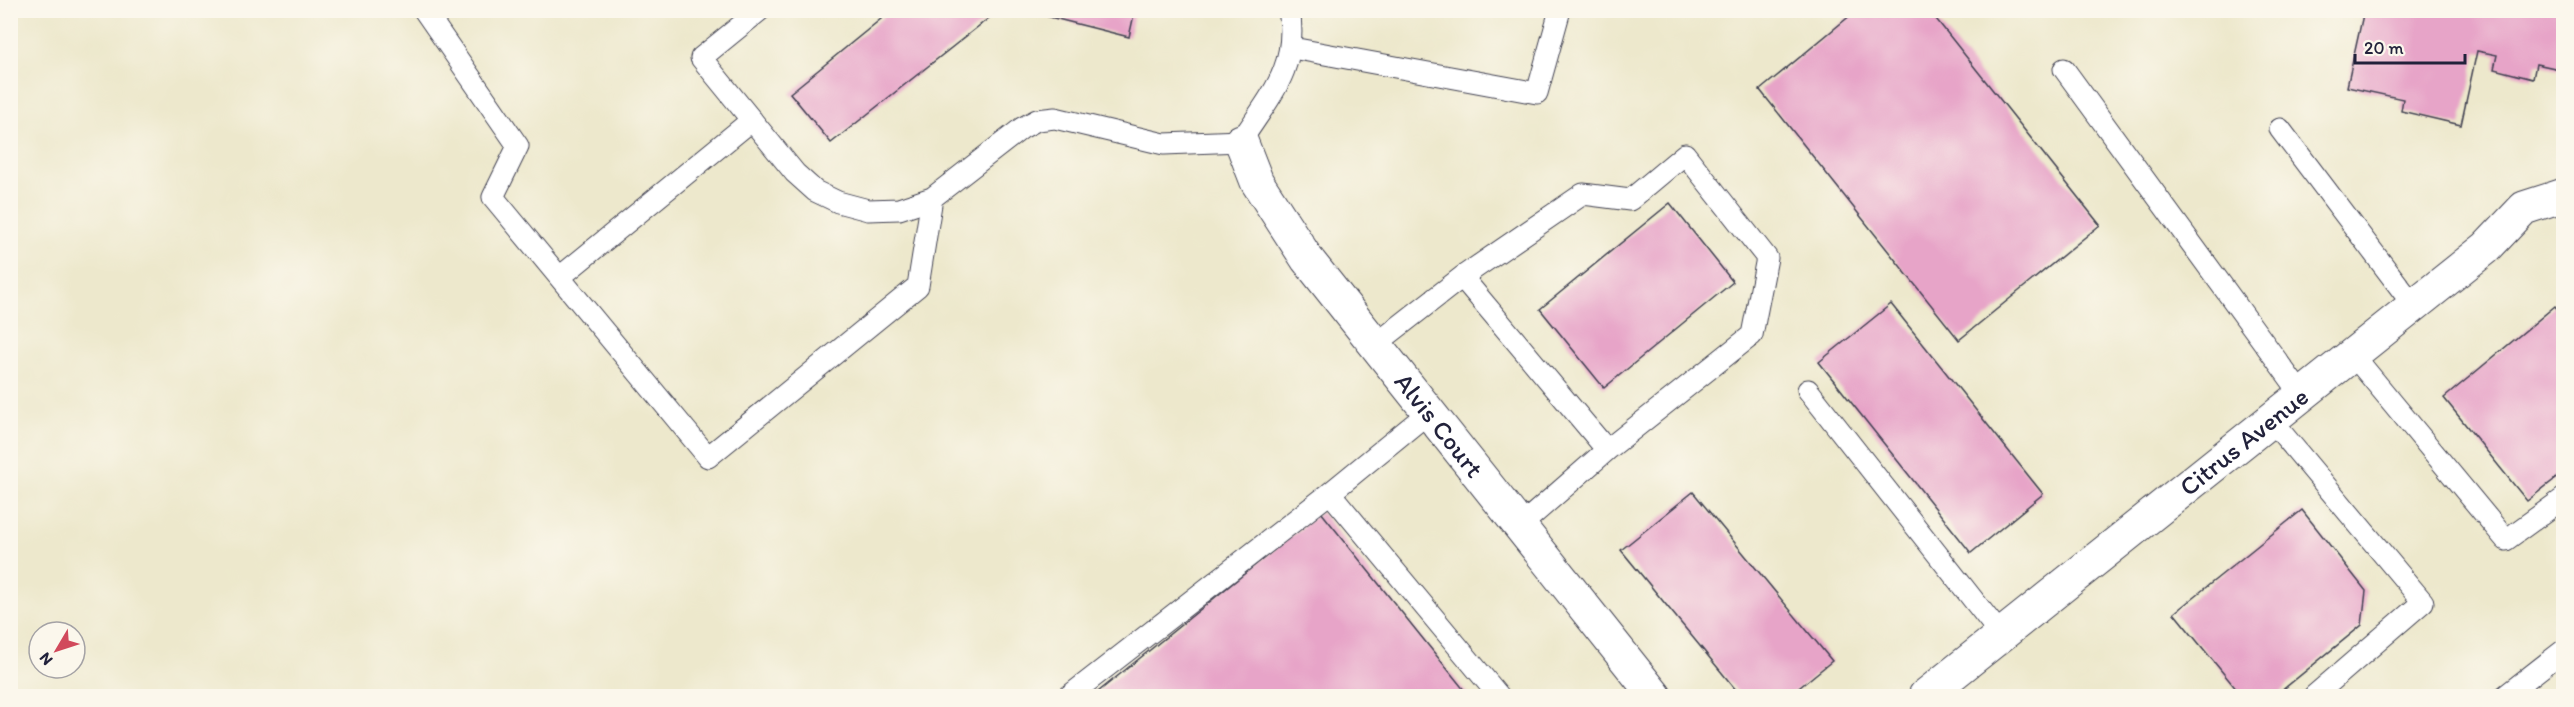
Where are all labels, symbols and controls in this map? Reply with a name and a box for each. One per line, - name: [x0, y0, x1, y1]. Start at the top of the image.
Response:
- scale bar: [2355, 27, 2464, 65]
- text: 20 m: [2364, 37, 2404, 59]
- street label: Alvis Court: [1388, 366, 1491, 484]
- street label: Citrus Avenue: [2173, 380, 2315, 503]
- north arrow: [27, 620, 87, 680]
- text: N: [35, 649, 57, 669]

